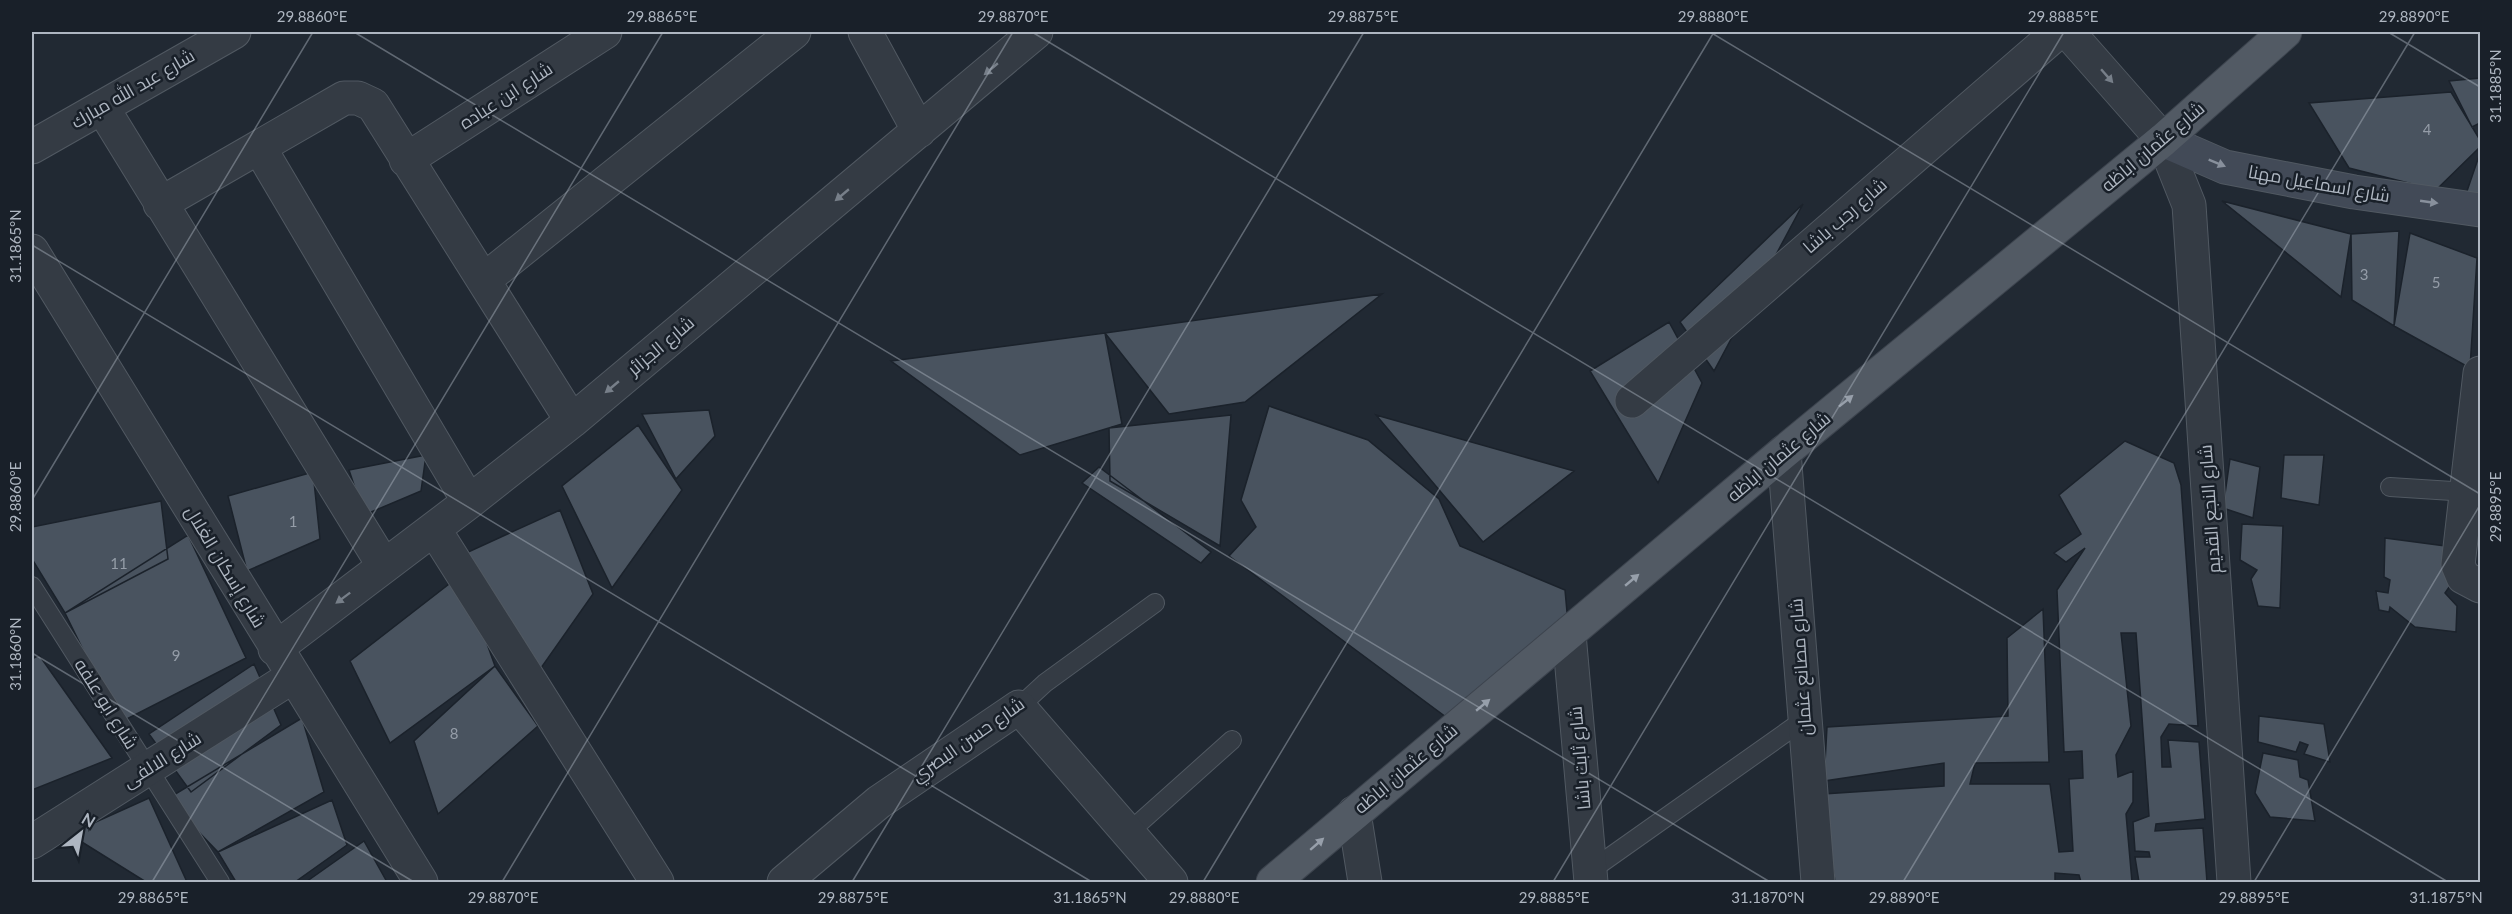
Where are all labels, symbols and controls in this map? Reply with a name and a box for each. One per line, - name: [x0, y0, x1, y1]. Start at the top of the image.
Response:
- text: 29.8860°E: [277, 7, 347, 25]
- text: 29.8865°E: [627, 7, 697, 25]
- text: 29.8870°E: [978, 7, 1048, 25]
- text: 29.8875°E: [1328, 7, 1398, 25]
- text: 29.8880°E: [1678, 7, 1748, 25]
- text: 29.8885°E: [2028, 7, 2098, 25]
- text: 29.8890°E: [2379, 7, 2449, 25]
- street label: شارع عبد الله مبارك: [67, 44, 199, 134]
- text: 31.1885°N: [2486, 49, 2504, 123]
- street label: شارع ابن عباده: [455, 57, 557, 135]
- one-way arrow: [983, 63, 999, 76]
- one-way arrow: [2100, 68, 2113, 84]
- street label: شارع عثمان اباظه: [2096, 97, 2210, 197]
- house number: 4: [2423, 120, 2432, 138]
- one-way arrow: [2208, 158, 2226, 168]
- street label: شارع اسماعيل مهنا: [2246, 160, 2392, 208]
- street label: شارع رجب باشا: [1798, 173, 1892, 259]
- one-way arrow: [835, 188, 850, 201]
- one-way arrow: [2419, 198, 2438, 207]
- text: 31.1865°N: [6, 209, 24, 283]
- house number: 3: [2360, 265, 2368, 283]
- house number: 5: [2432, 273, 2440, 291]
- street label: شارع الجزائر: [622, 311, 700, 382]
- one-way arrow: [605, 380, 620, 393]
- one-way arrow: [1838, 394, 1854, 407]
- street label: شارع عثمان اباظه: [1722, 407, 1836, 507]
- street label: شارع النجع القديم: [2194, 444, 2226, 574]
- text: 29.8860°E: [6, 462, 24, 532]
- text: 29.8895°E: [2486, 472, 2504, 542]
- street label: شارع إسكان الغلال: [179, 502, 271, 632]
- house number: 1: [289, 512, 297, 530]
- house number: 11: [110, 554, 128, 572]
- one-way arrow: [1624, 574, 1639, 587]
- one-way arrow: [335, 592, 351, 604]
- street label: شارع مصانع عثمان: [1784, 597, 1818, 737]
- text: 31.1860°N: [6, 617, 24, 691]
- house number: 9: [172, 646, 180, 664]
- street label: شارع ابو علفه: [69, 654, 143, 754]
- street label: شارع حسن البصري: [907, 692, 1031, 790]
- one-way arrow: [1475, 699, 1491, 712]
- street label: شارع ثابت باشا: [1564, 705, 1596, 811]
- street label: شارع عثمان اباظه: [1349, 719, 1463, 819]
- house number: 8: [450, 724, 458, 742]
- street label: شارع الالفى: [118, 726, 206, 794]
- north arrow: [51, 803, 111, 863]
- text: N: [79, 808, 99, 831]
- one-way arrow: [1309, 838, 1324, 851]
- text: 29.8865°E: [118, 888, 188, 906]
- text: 29.8870°E: [468, 888, 538, 906]
- text: 29.8875°E: [818, 888, 888, 906]
- text: 31.1865°N: [1053, 888, 1127, 906]
- text: 29.8880°E: [1169, 888, 1239, 906]
- text: 29.8885°E: [1519, 888, 1589, 906]
- text: 31.1870°N: [1731, 888, 1805, 906]
- text: 29.8890°E: [1869, 888, 1939, 906]
- text: 29.8895°E: [2219, 888, 2289, 906]
- text: 31.1875°N: [2409, 888, 2483, 906]

